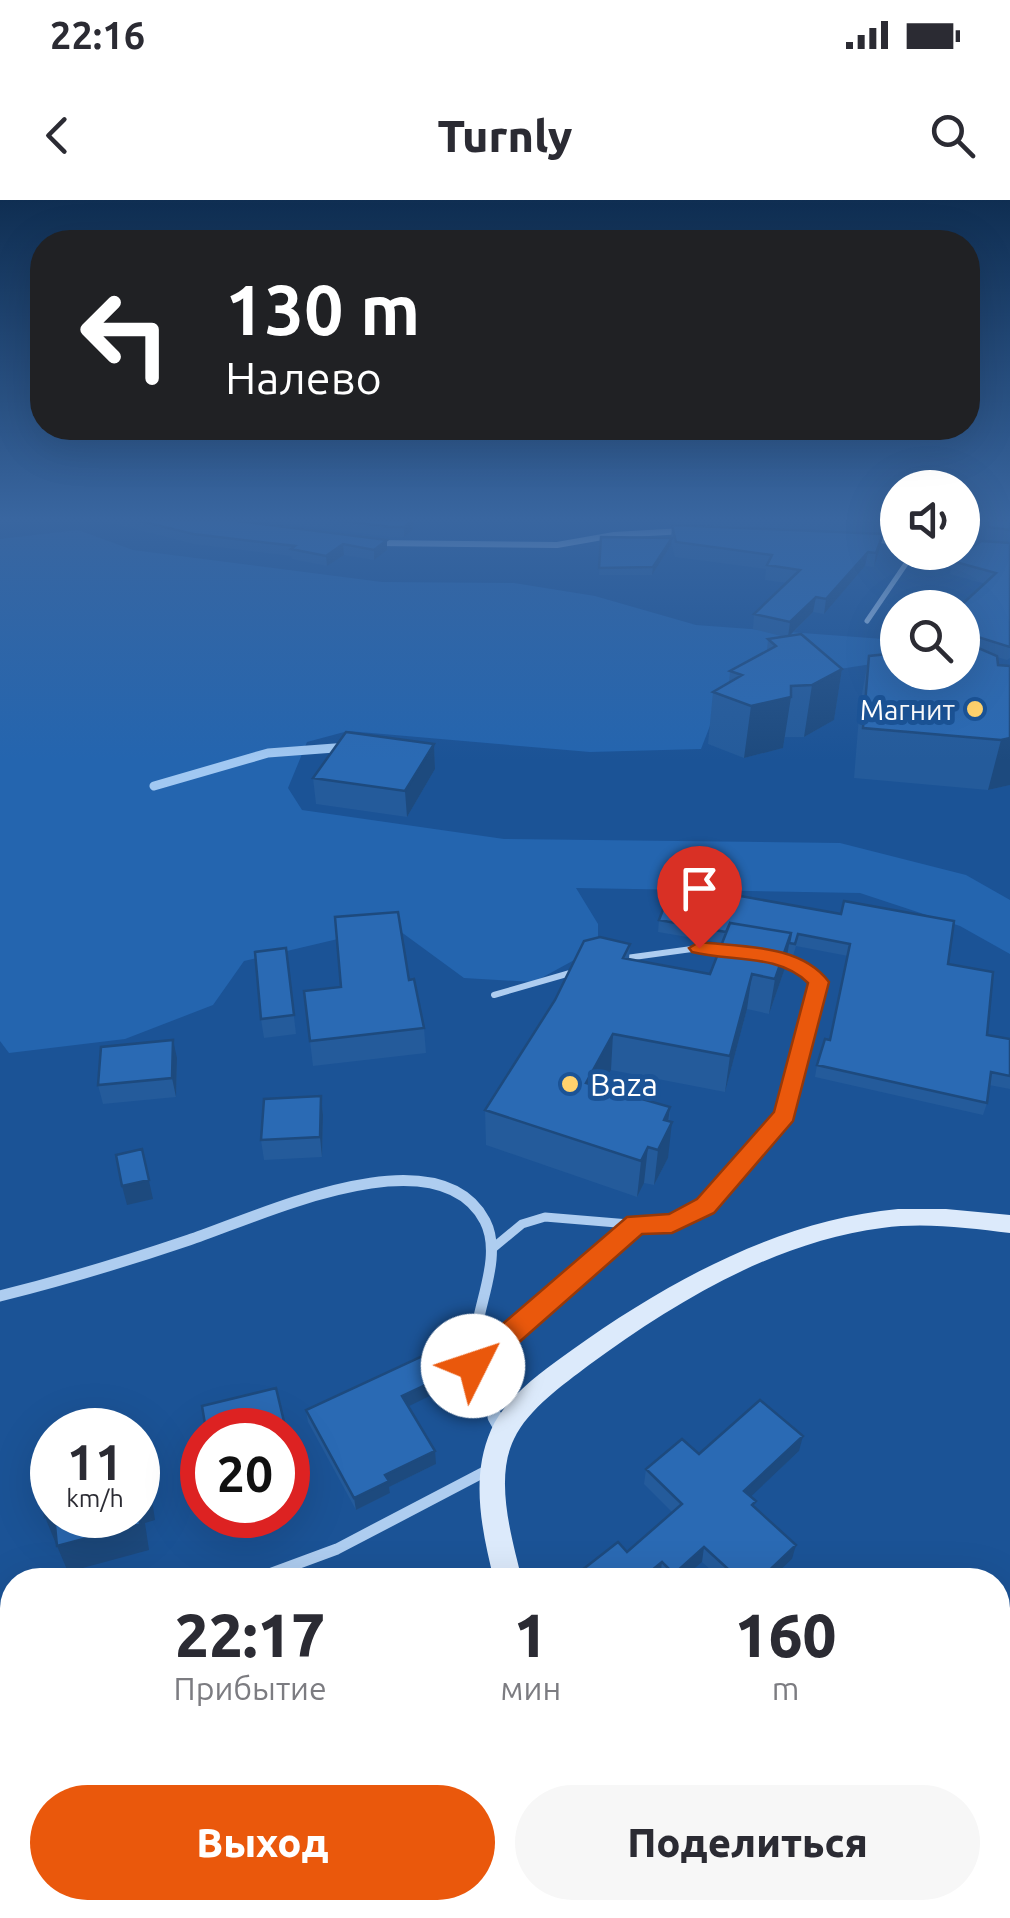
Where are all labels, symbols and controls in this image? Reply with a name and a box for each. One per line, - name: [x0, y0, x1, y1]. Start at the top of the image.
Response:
- text: 22:16: [50, 14, 145, 56]
- icon: back: [30, 108, 85, 163]
- icon: search: [925, 108, 980, 163]
- text: Turnly: [438, 110, 572, 161]
- icon: left: [60, 270, 190, 400]
- text: 130 m: [225, 270, 420, 348]
- text: Налево: [225, 352, 382, 403]
- map controls: [880, 470, 980, 690]
- button: sound: [880, 470, 980, 570]
- button: search: [880, 590, 980, 690]
- place label: Магнит: [860, 694, 956, 725]
- marker: Магнит: [964, 698, 986, 720]
- pin: [657, 846, 742, 949]
- icon: arrive: [672, 861, 727, 916]
- place label: Baza: [590, 1066, 658, 1102]
- marker: Baza: [559, 1073, 581, 1095]
- position arrow: [421, 1314, 525, 1418]
- speed limit sign: 20: [180, 1408, 310, 1538]
- text: 11: [67, 1433, 123, 1489]
- text: km/h: [66, 1484, 124, 1512]
- text: 22:17: [175, 1601, 325, 1668]
- text: 1: [514, 1601, 548, 1668]
- text: 160: [735, 1601, 836, 1668]
- text: Прибытие: [174, 1670, 327, 1706]
- text: мин: [500, 1670, 561, 1706]
- text: m: [772, 1670, 799, 1706]
- button: Выход: [30, 1785, 495, 1900]
- button: Поделиться: [515, 1785, 980, 1900]

